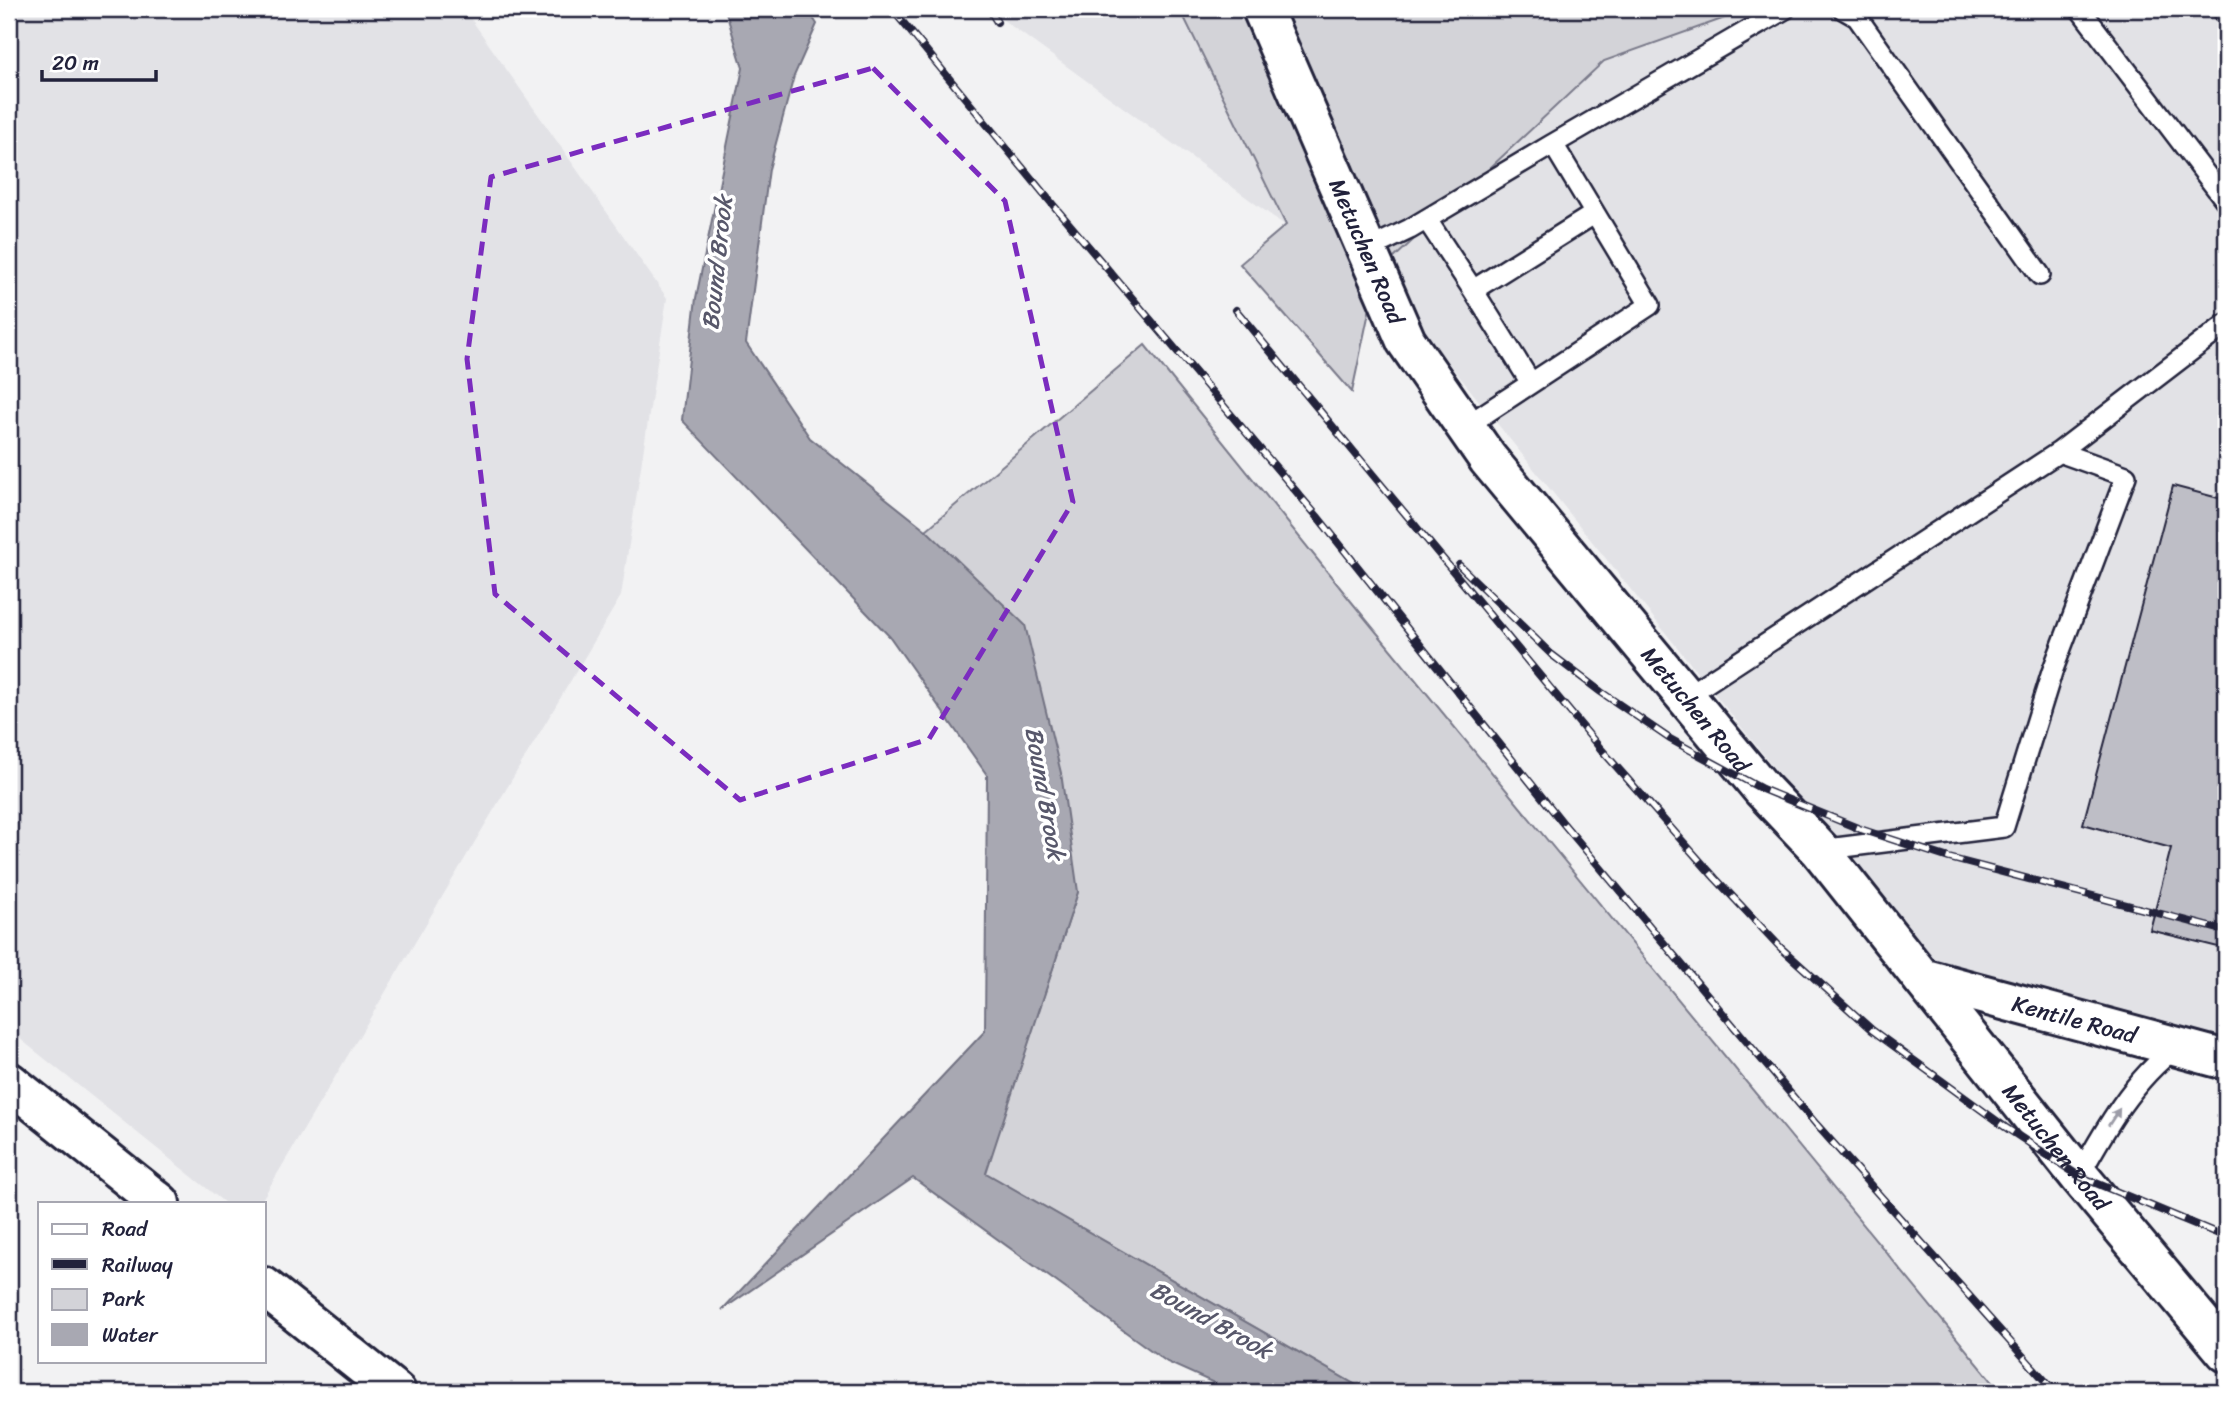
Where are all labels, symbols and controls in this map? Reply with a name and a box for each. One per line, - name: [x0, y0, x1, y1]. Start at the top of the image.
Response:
- scale bar: [42, 38, 156, 82]
- text: 20 m: [52, 44, 99, 82]
- street label: Metuchen Road: [1317, 172, 1417, 333]
- water label: Bound Brook: [689, 191, 745, 332]
- street label: Metuchen Road: [1630, 637, 1762, 784]
- water label: Bound Brook: [1013, 723, 1078, 866]
- street label: Kentile Road: [2007, 983, 2143, 1057]
- street label: Metuchen Road: [1991, 1074, 2122, 1222]
- one-way arrow: [2108, 1108, 2121, 1127]
- legend: [38, 1202, 266, 1362]
- text: Road: [102, 1210, 149, 1248]
- text: Railway: [102, 1246, 173, 1284]
- water label: Bound Brook: [1142, 1269, 1283, 1372]
- text: Park: [102, 1280, 145, 1318]
- text: Water: [102, 1316, 159, 1354]

